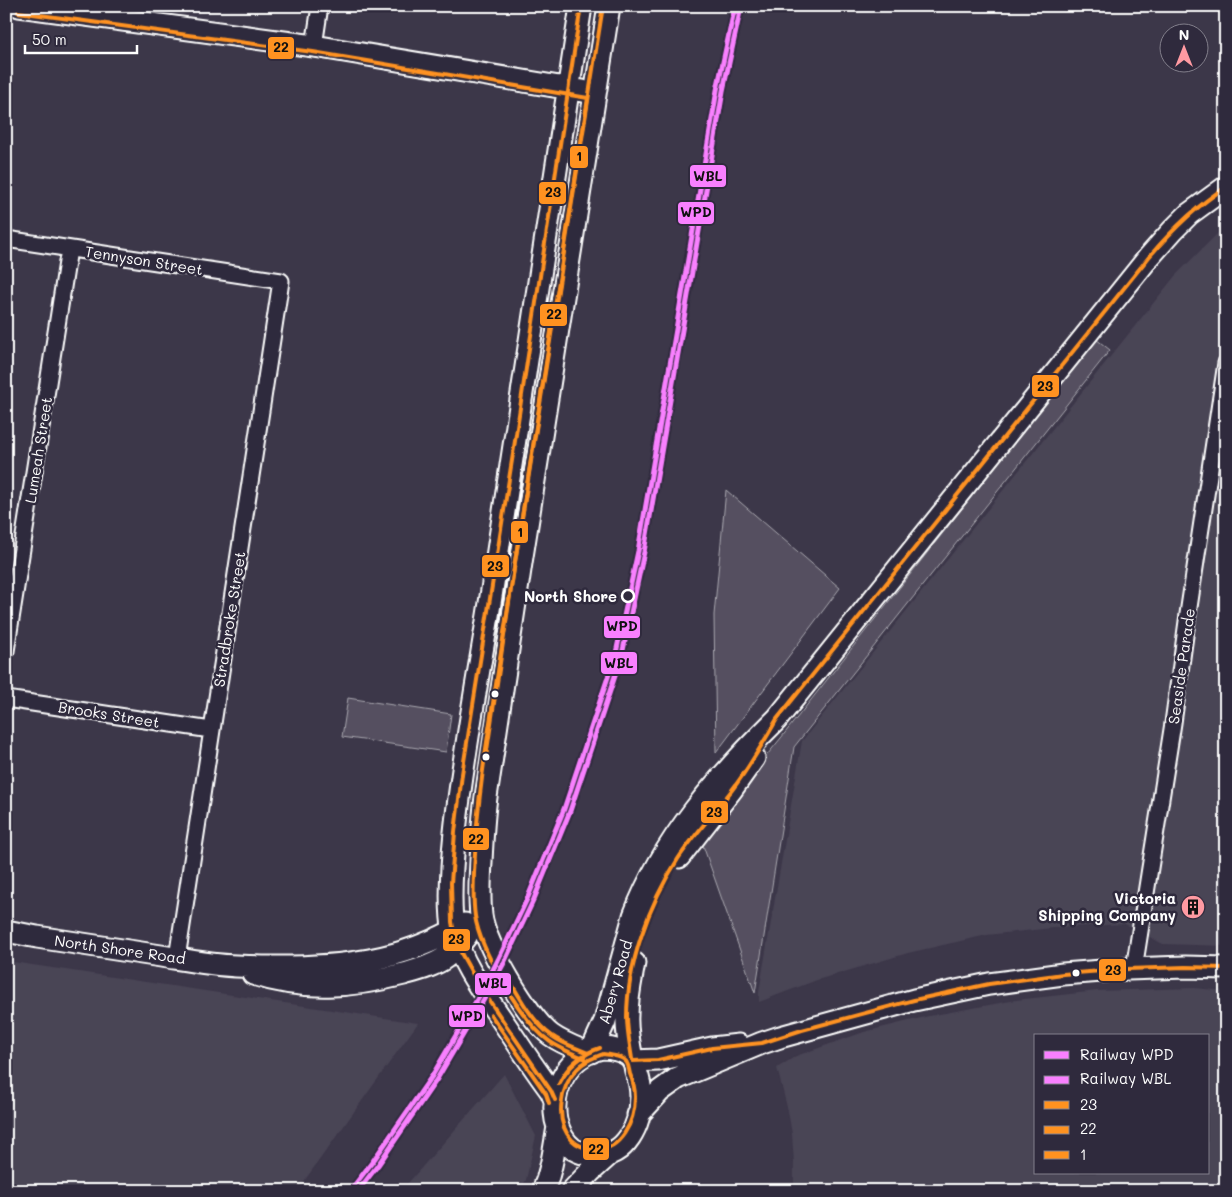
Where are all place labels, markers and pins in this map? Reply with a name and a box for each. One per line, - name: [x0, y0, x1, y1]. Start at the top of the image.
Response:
- place label: North Shore: [524, 586, 617, 606]
- marker: North Shore: [621, 589, 635, 603]
- unlabelled marker: [490, 689, 500, 699]
- unlabelled marker: [481, 752, 491, 762]
- place label: Victoria Shipping Company: [1038, 888, 1176, 925]
- building icon: Victoria Shipping Company: [1180, 894, 1206, 920]
- unlabelled marker: [1071, 968, 1081, 978]

